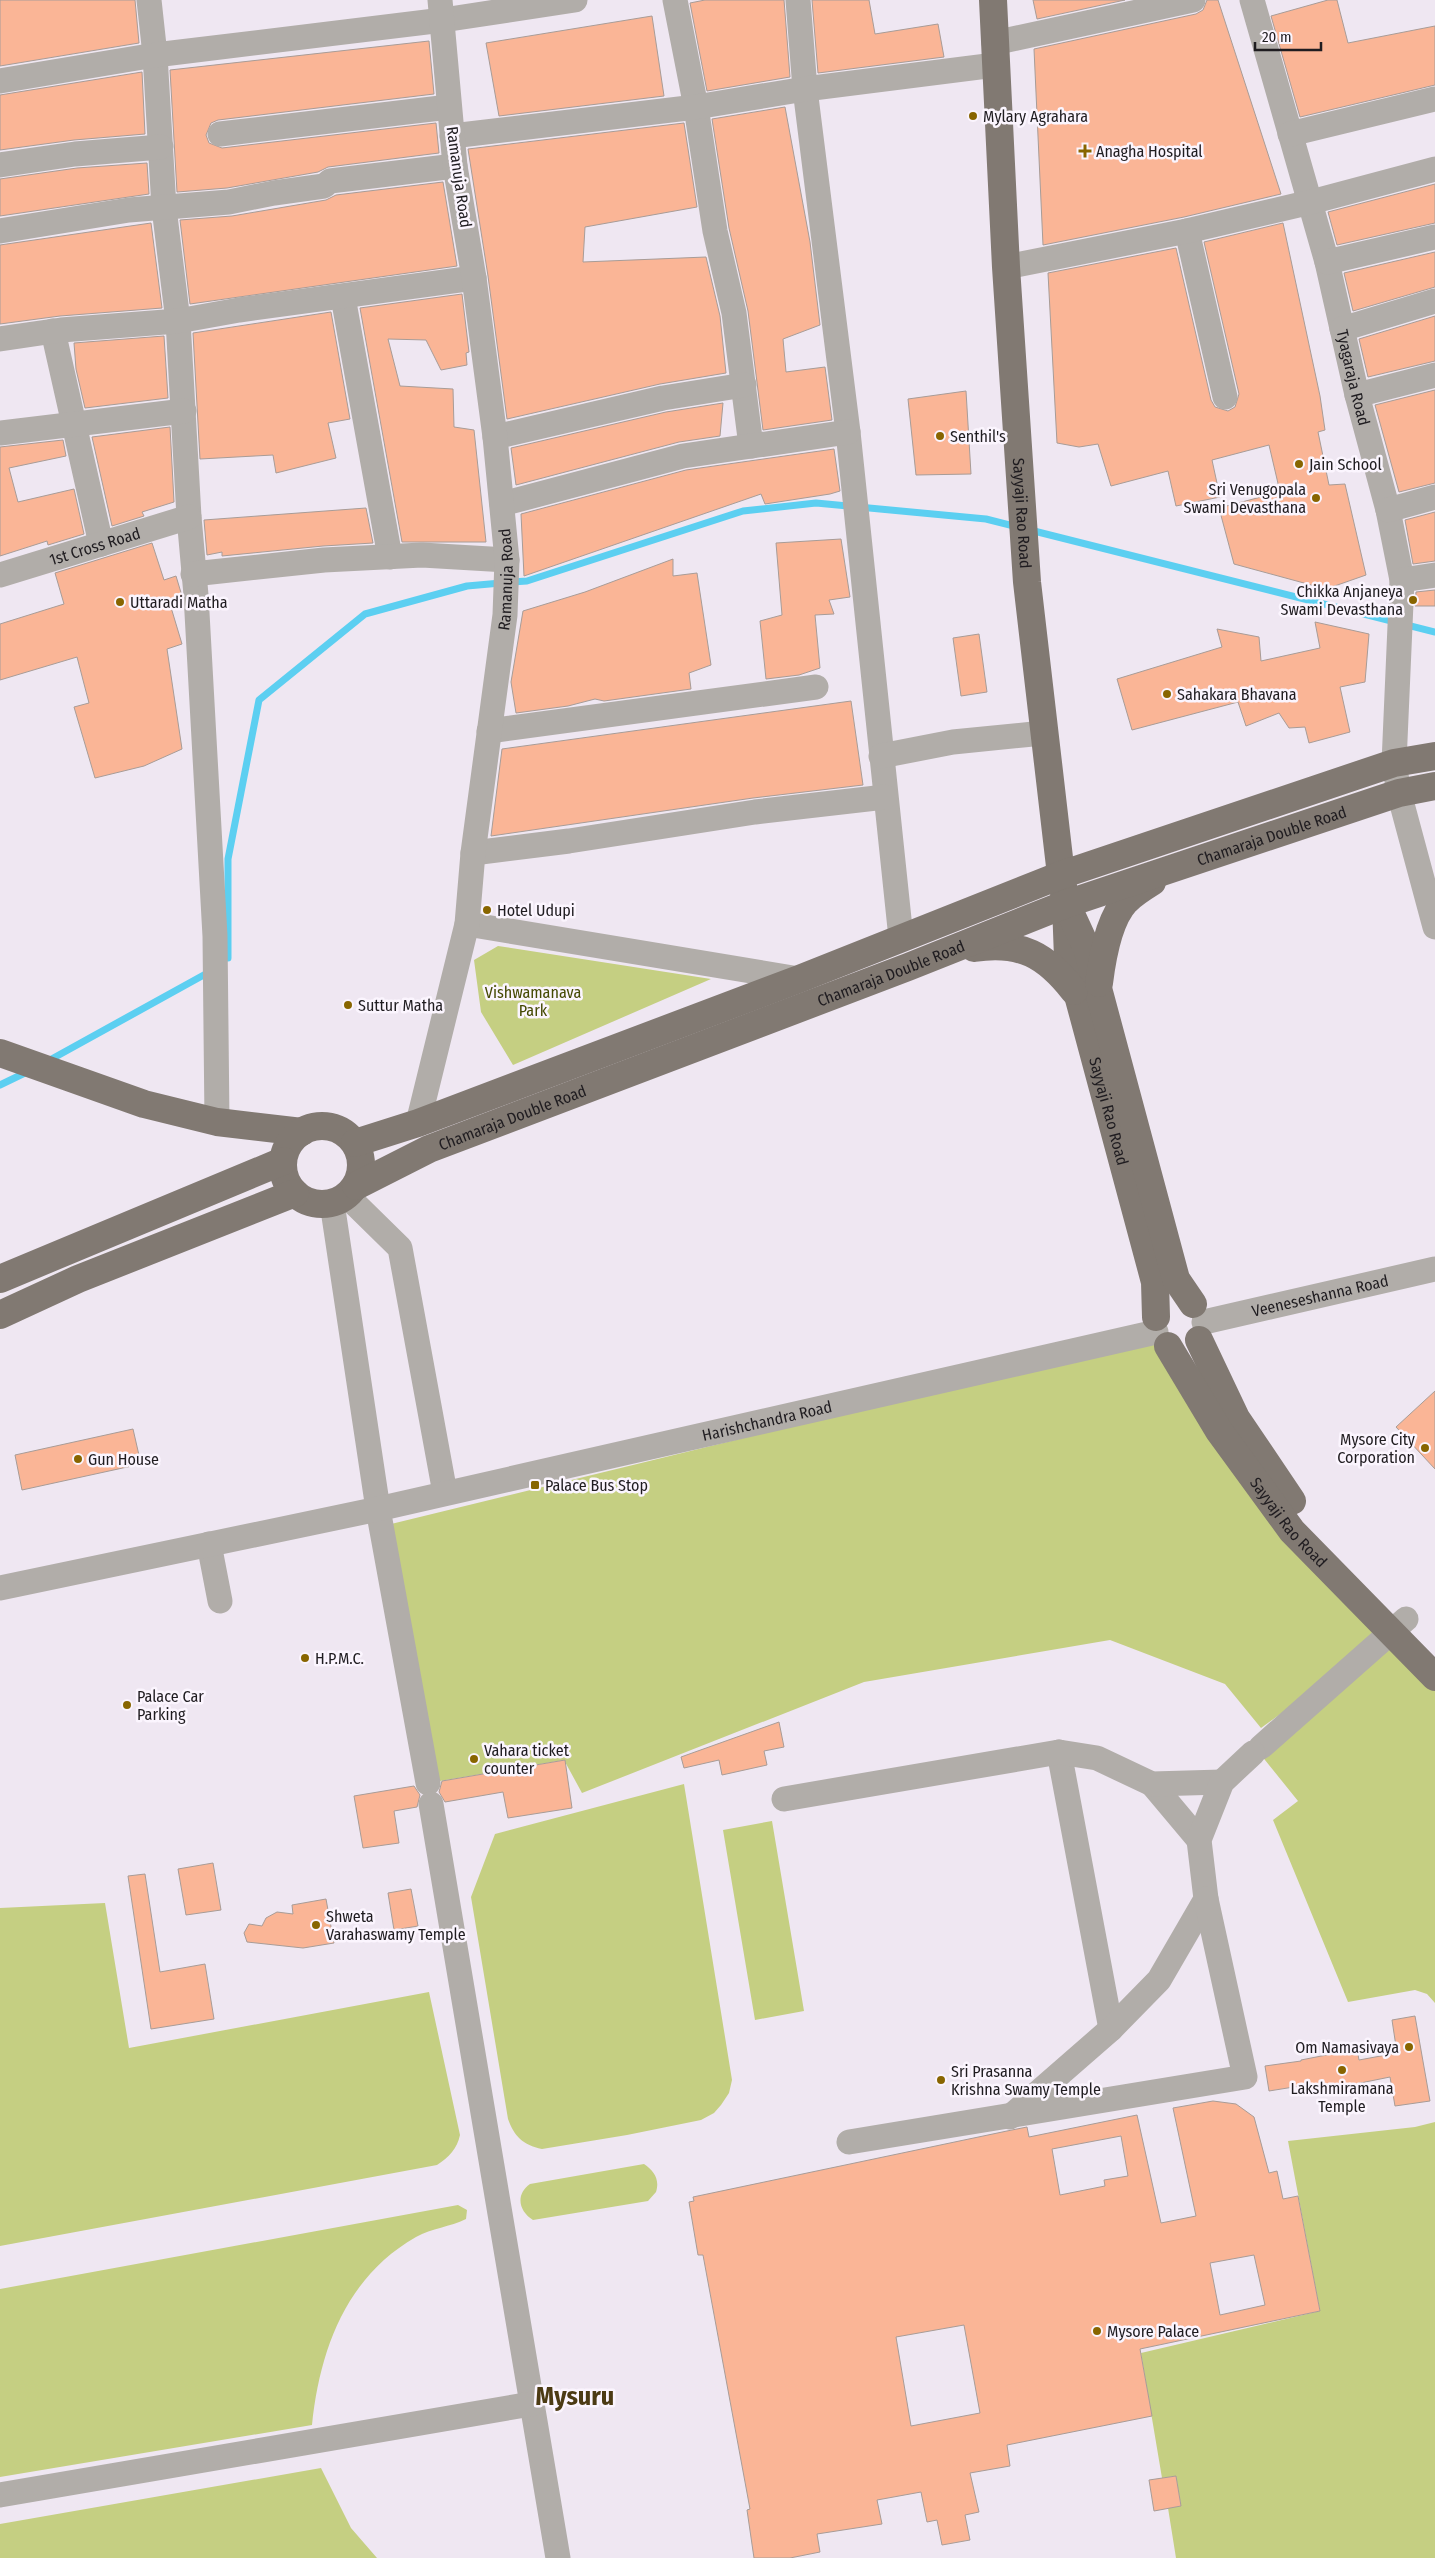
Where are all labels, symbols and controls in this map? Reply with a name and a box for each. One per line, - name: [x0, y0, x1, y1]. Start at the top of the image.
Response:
- scale bar: [1255, 20, 1321, 52]
- text: 20 m: [1262, 28, 1292, 46]
- place label: Mylary Agrahara: [983, 107, 1088, 126]
- marker: Mylary Agrahara: [967, 110, 979, 122]
- street label: Ramanuja Road: [442, 125, 476, 229]
- place label: Anagha Hospital: [1096, 142, 1203, 161]
- marker: Anagha Hospital: [1078, 144, 1092, 158]
- street label: Tyagaraja Road: [1333, 328, 1374, 428]
- place label: Senthil's: [950, 427, 1006, 446]
- marker: Senthil's: [934, 430, 946, 442]
- place label: Jain School: [1309, 455, 1382, 474]
- street label: Sayyaji Rao Road: [1009, 457, 1036, 569]
- marker: Jain School: [1293, 458, 1305, 470]
- place label: Sri Venugopala Swami Devasthana: [1183, 480, 1306, 517]
- marker: Sri Venugopala Swami Devasthana: [1310, 492, 1322, 504]
- street label: 1st Cross Road: [47, 523, 142, 569]
- street label: Ramanuja Road: [494, 527, 517, 632]
- place label: Chikka Anjaneya Swami Devasthana: [1280, 582, 1403, 619]
- place label: Uttaradi Matha: [130, 593, 228, 612]
- marker: Chikka Anjaneya Swami Devasthana: [1407, 594, 1419, 606]
- marker: Uttaradi Matha: [114, 596, 126, 608]
- place label: Sahakara Bhavana: [1177, 685, 1297, 704]
- marker: Sahakara Bhavana: [1161, 688, 1173, 700]
- street label: Chamaraja Double Road: [1194, 802, 1349, 869]
- place label: Hotel Udupi: [497, 901, 575, 920]
- marker: Hotel Udupi: [481, 904, 493, 916]
- street label: Chamaraja Double Road: [814, 936, 967, 1010]
- park label: Vishwamanava Park: [485, 983, 581, 1020]
- place label: Suttur Matha: [358, 996, 443, 1015]
- marker: Suttur Matha: [342, 999, 354, 1011]
- street label: Sayyaji Rao Road: [1086, 1055, 1133, 1167]
- street label: Chamaraja Double Road: [436, 1081, 589, 1154]
- street label: Veeneseshanna Road: [1250, 1271, 1390, 1320]
- street label: Harishchandra Road: [700, 1397, 834, 1444]
- place label: Mysore City Corporation: [1337, 1430, 1416, 1467]
- marker: Mysore City Corporation: [1419, 1442, 1431, 1454]
- place label: Gun House: [88, 1450, 159, 1469]
- marker: Gun House: [72, 1453, 84, 1465]
- street label: Sayyaji Rao Road: [1246, 1473, 1331, 1571]
- place label: Palace Bus Stop: [545, 1476, 648, 1495]
- marker: Palace Bus Stop: [529, 1479, 541, 1491]
- place label: H.P.M.C.: [315, 1649, 364, 1668]
- marker: H.P.M.C.: [299, 1652, 311, 1664]
- place label: Palace Car Parking: [137, 1687, 204, 1724]
- marker: Palace Car Parking: [121, 1699, 133, 1711]
- place label: Vahara ticket counter: [484, 1741, 570, 1778]
- marker: Vahara ticket counter: [468, 1753, 480, 1765]
- place label: Shweta Varahaswamy Temple: [326, 1907, 466, 1944]
- marker: Shweta Varahaswamy Temple: [310, 1919, 322, 1931]
- place label: Om Namasivaya: [1295, 2038, 1399, 2057]
- marker: Om Namasivaya: [1403, 2041, 1415, 2053]
- place label: Sri Prasanna Krishna Swamy Temple: [951, 2062, 1101, 2099]
- marker: Lakshmiramana Temple: [1336, 2064, 1348, 2076]
- marker: Sri Prasanna Krishna Swamy Temple: [935, 2074, 947, 2086]
- place label: Lakshmiramana Temple: [1290, 2079, 1394, 2116]
- place label: Mysore Palace: [1107, 2322, 1199, 2341]
- marker: Mysore Palace: [1091, 2325, 1103, 2337]
- district label: Mysuru: [536, 2381, 614, 2412]

